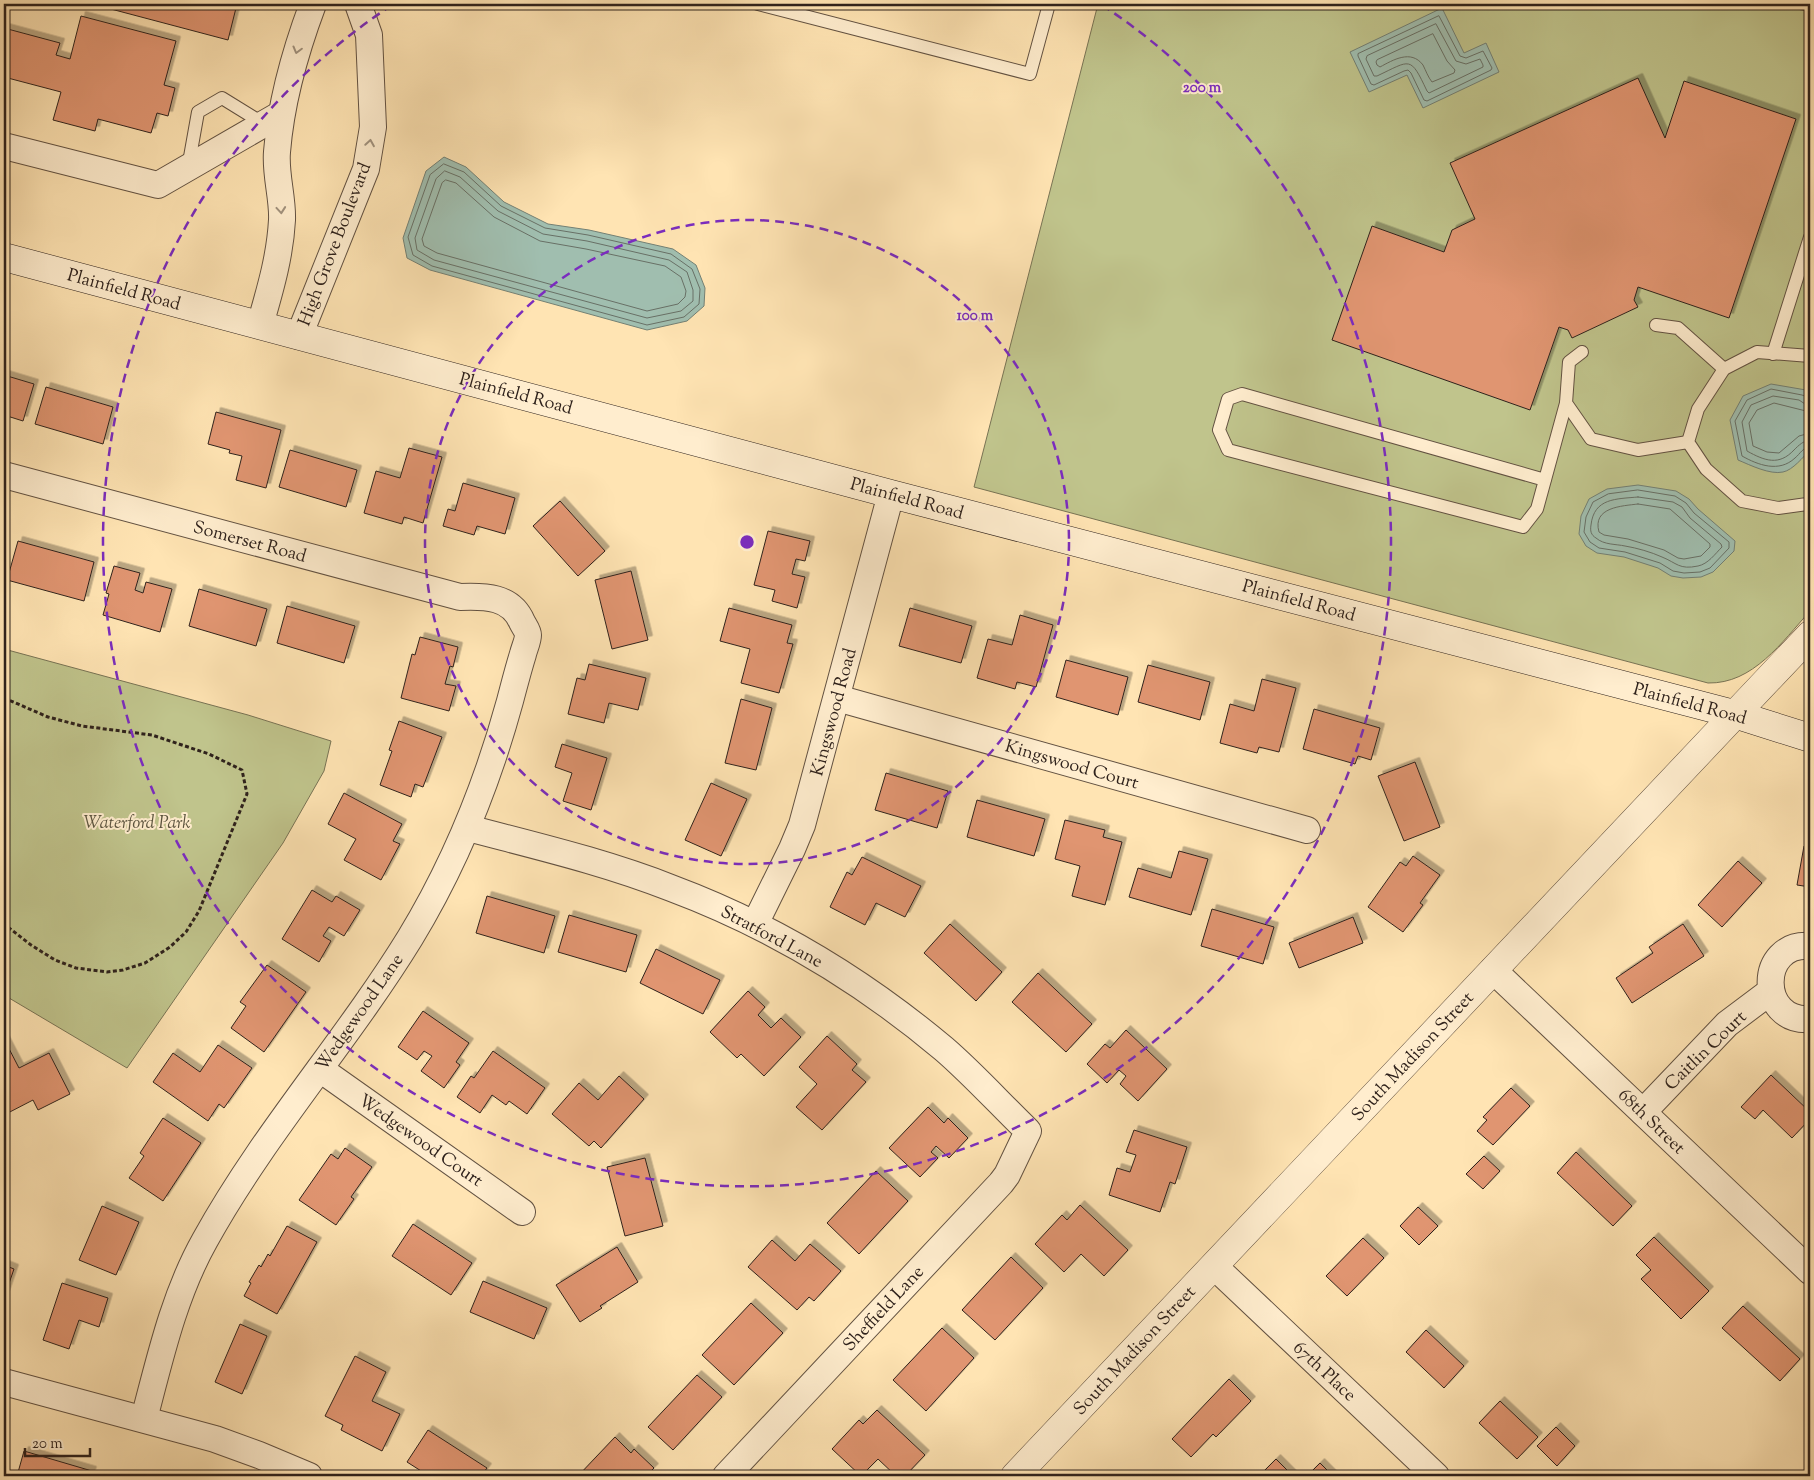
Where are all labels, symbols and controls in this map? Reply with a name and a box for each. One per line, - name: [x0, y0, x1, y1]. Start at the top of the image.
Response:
- one-way arrow: [292, 45, 302, 53]
- text: 200 m: [1183, 78, 1222, 99]
- one-way arrow: [365, 138, 375, 147]
- street label: High Grove Boulevard: [293, 159, 379, 330]
- one-way arrow: [275, 206, 286, 214]
- street label: Plainfield Road: [64, 263, 183, 319]
- text: 100 m: [957, 306, 994, 327]
- street label: Plainfield Road: [456, 367, 575, 423]
- street label: Plainfield Road: [847, 472, 966, 528]
- street label: Somerset Road: [190, 515, 309, 571]
- centre of rings: [738, 533, 756, 551]
- street label: Plainfield Road: [1239, 574, 1358, 630]
- street label: Kingswood Road: [805, 646, 865, 779]
- street label: Plainfield Road: [1630, 677, 1749, 733]
- street label: Kingswood Court: [1001, 734, 1141, 797]
- park label: Waterford Park: [84, 811, 190, 837]
- street label: Stratford Lane: [715, 900, 827, 976]
- street label: Wedgewood Lane: [310, 949, 411, 1077]
- street label: South Madison Street: [1346, 987, 1481, 1128]
- street label: Caitlin Court: [1659, 1005, 1753, 1097]
- street label: 68th Street: [1611, 1084, 1690, 1161]
- street label: Wedgewood Court: [352, 1089, 488, 1194]
- street label: Sheffield Lane: [838, 1261, 931, 1358]
- street label: South Madison Street: [1068, 1281, 1203, 1422]
- street label: 67th Place: [1286, 1336, 1361, 1409]
- scale bar: [25, 1425, 90, 1457]
- text: 20 m: [32, 1434, 63, 1455]

